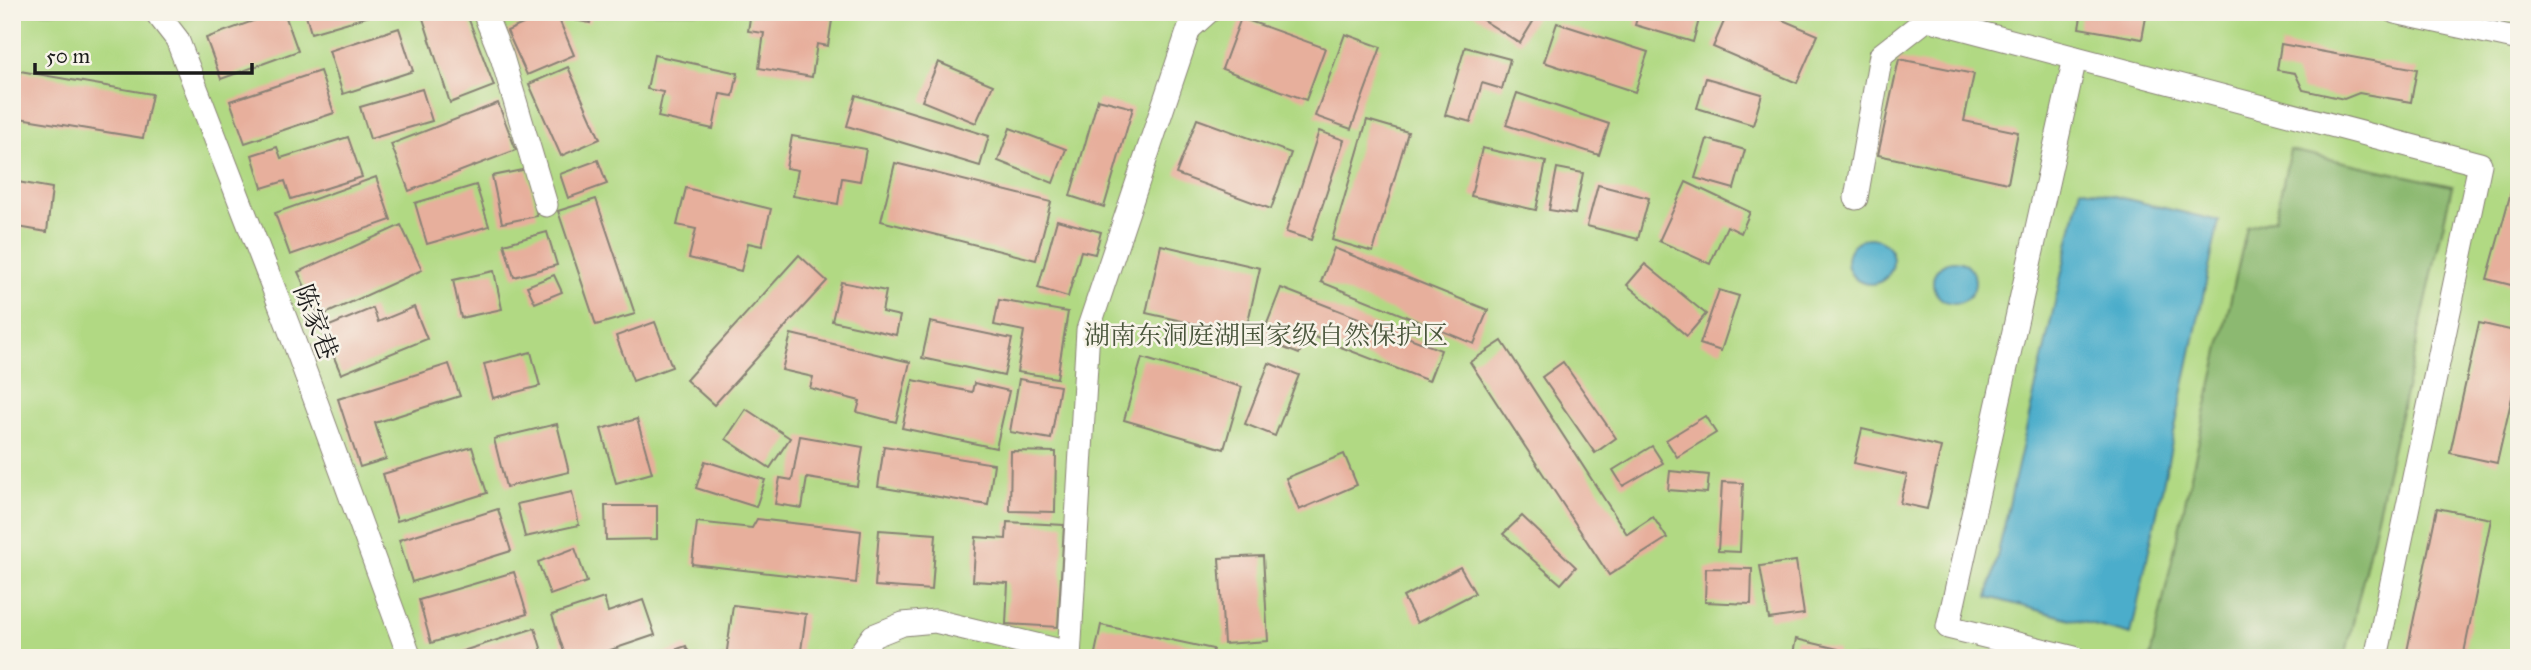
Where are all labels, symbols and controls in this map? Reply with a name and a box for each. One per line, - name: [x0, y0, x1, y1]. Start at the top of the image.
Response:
- scale bar: [35, 32, 252, 76]
- text: 50 m: [46, 43, 91, 69]
- street label: 陈家巷: [287, 280, 345, 364]
- park label: 湖南东洞庭湖国家级自然保护区: [1084, 319, 1448, 351]

